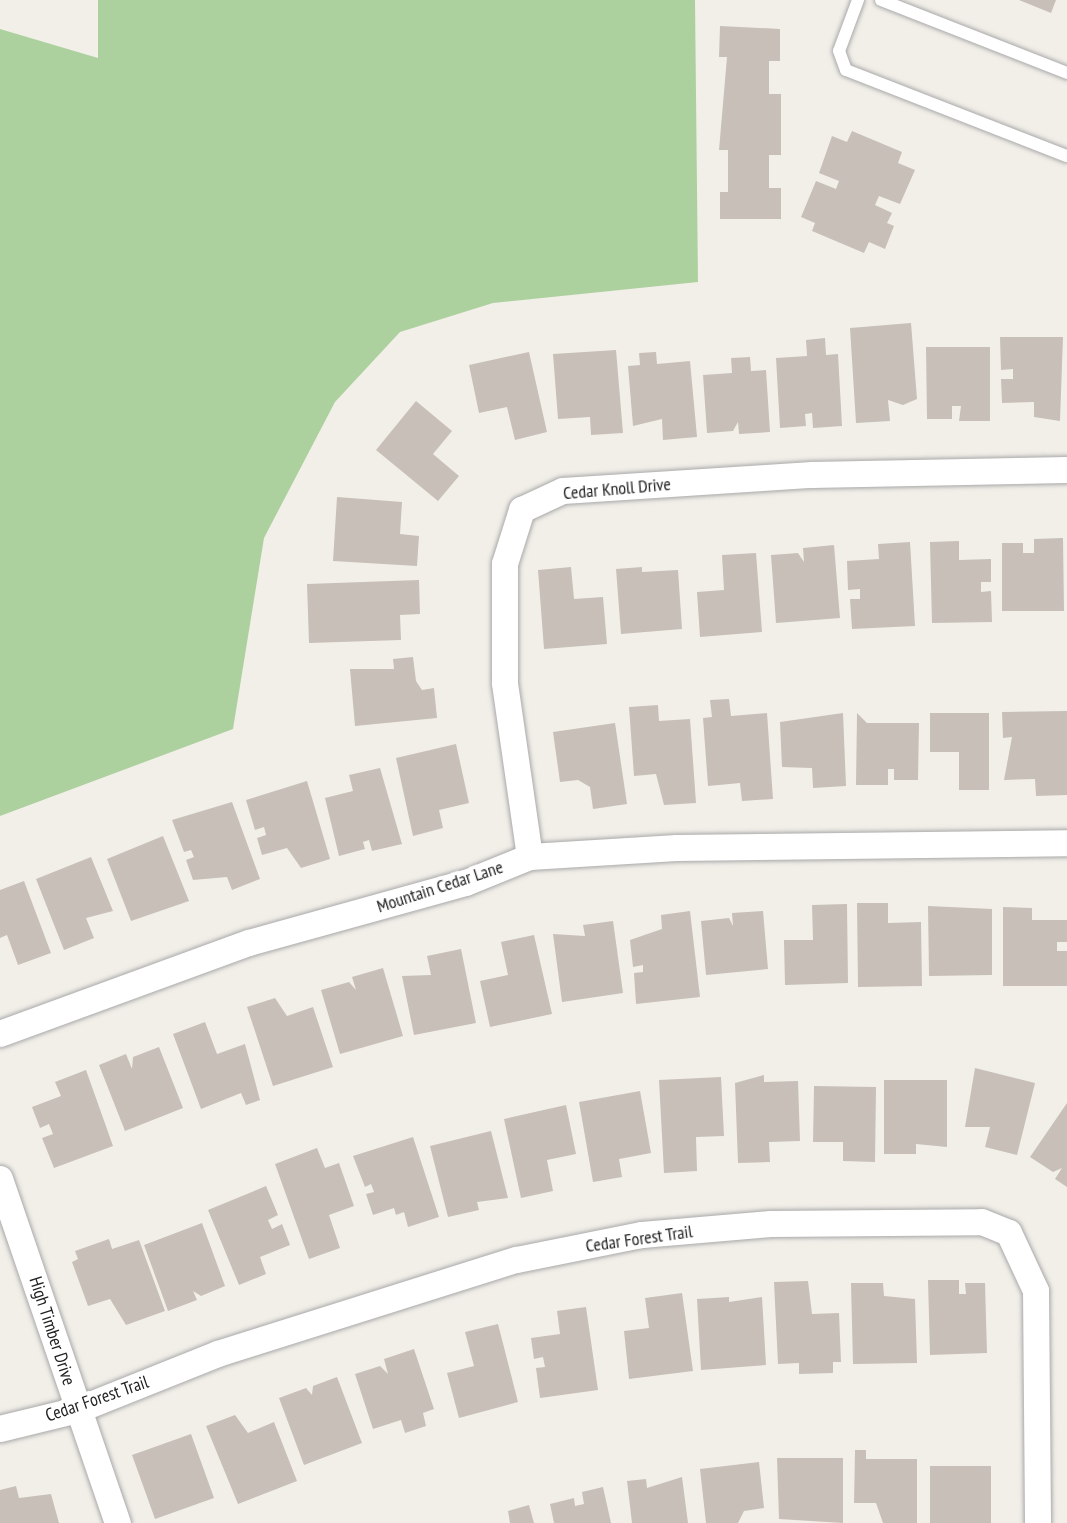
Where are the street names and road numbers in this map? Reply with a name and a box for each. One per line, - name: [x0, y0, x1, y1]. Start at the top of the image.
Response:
- street label: Cedar Knoll Drive: [562, 474, 672, 504]
- street label: Mountain Cedar Lane: [374, 856, 506, 918]
- street label: Cedar Forest Trail: [584, 1221, 694, 1257]
- street label: High Timber Drive: [24, 1274, 80, 1388]
- street label: Cedar Forest Trail: [42, 1371, 152, 1427]

